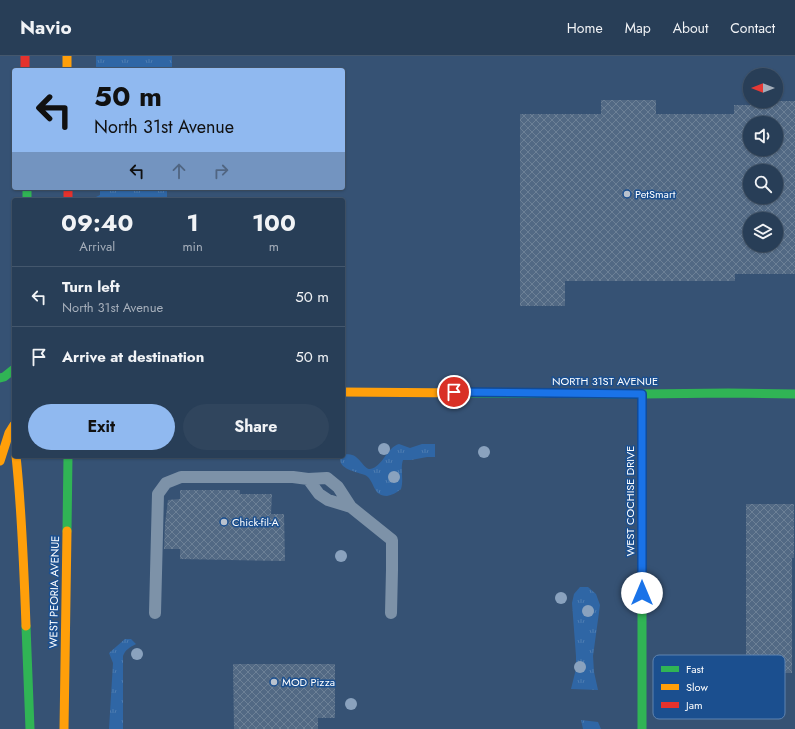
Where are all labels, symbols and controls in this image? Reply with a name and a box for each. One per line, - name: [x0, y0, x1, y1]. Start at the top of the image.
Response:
- text: Navio: [20, 14, 72, 41]
- text: Home: [567, 18, 603, 38]
- text: Map: [625, 18, 651, 38]
- text: About: [673, 18, 708, 38]
- text: Contact: [730, 18, 775, 38]
- north arrow: [743, 68, 783, 108]
- map controls: [743, 68, 783, 252]
- text: 50 m: [94, 76, 162, 117]
- icon: left: [28, 84, 80, 136]
- text: North 31st Avenue: [94, 114, 234, 140]
- button: sound: [743, 116, 783, 156]
- icon: left: [126, 160, 148, 182]
- icon: ahead: [168, 160, 190, 182]
- icon: right: [210, 160, 232, 182]
- button: search: [743, 164, 783, 204]
- place label: PetSmart: [635, 186, 676, 202]
- marker: PetSmart: [622, 189, 632, 199]
- text: 09:40: [61, 205, 133, 240]
- text: 1: [187, 205, 199, 240]
- text: 100: [252, 205, 296, 240]
- button: layers: [743, 212, 783, 252]
- text: Arrival: [79, 237, 115, 256]
- text: min: [182, 237, 203, 256]
- text: m: [269, 237, 279, 256]
- text: Turn left: [62, 276, 120, 298]
- icon: left: [28, 286, 50, 308]
- text: 50 m: [295, 286, 329, 308]
- text: North 31st Avenue: [62, 298, 163, 317]
- icon: arrive: [28, 346, 50, 368]
- text: Arrive at destination: [62, 346, 204, 368]
- text: 50 m: [295, 346, 329, 368]
- street label: NORTH 31ST AVENUE: [552, 373, 658, 389]
- pin: [437, 375, 471, 409]
- icon: arrive: [443, 381, 465, 403]
- button: Exit: [28, 404, 175, 450]
- button: Share: [183, 404, 329, 450]
- street label: WEST COCHISE DRIVE: [622, 446, 638, 556]
- place label: Chick-fil-A: [232, 514, 279, 530]
- marker: Chick-fil-A: [219, 517, 229, 527]
- street label: WEST PEORIA AVENUE: [45, 536, 63, 648]
- position arrow: [621, 572, 663, 614]
- legend: [653, 655, 785, 719]
- text: Fast: [686, 661, 704, 677]
- place label: MOD Pizza: [282, 674, 335, 690]
- marker: MOD Pizza: [269, 677, 279, 687]
- text: Slow: [686, 679, 708, 695]
- text: Jam: [684, 697, 703, 713]

